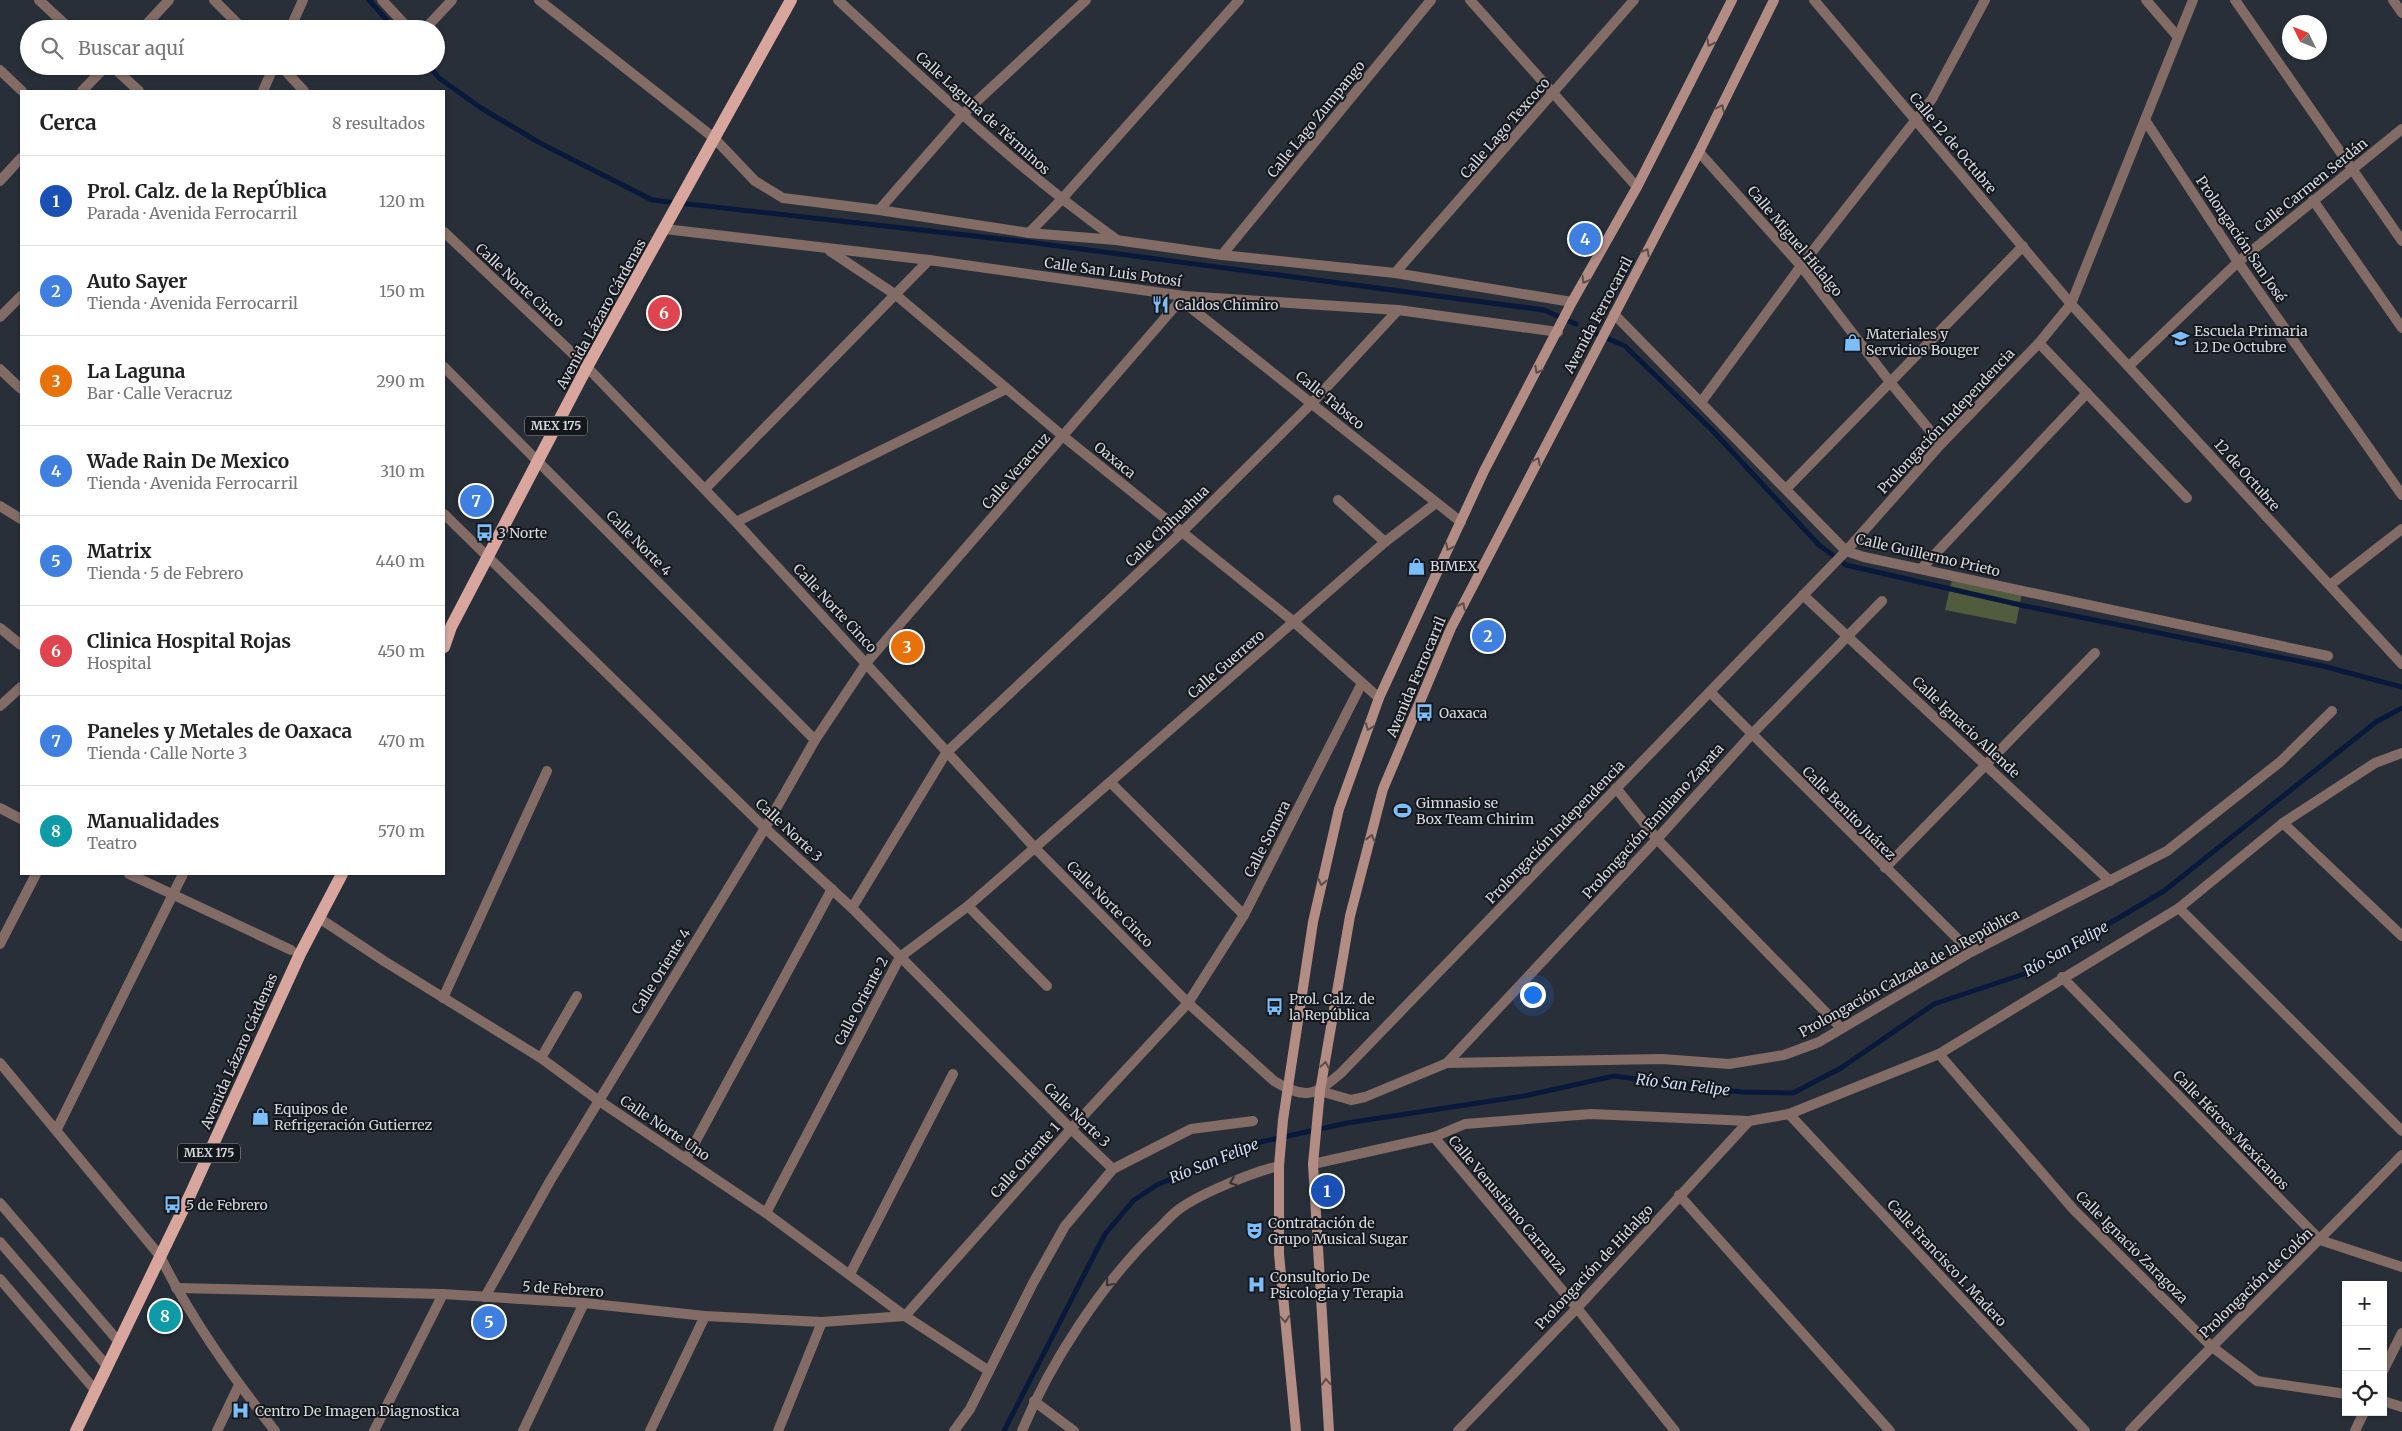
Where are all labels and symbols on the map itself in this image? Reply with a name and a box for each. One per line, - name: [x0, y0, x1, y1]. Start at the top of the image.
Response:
- north arrow: [2282, 15, 2327, 60]
- one-way arrow: [1706, 38, 1716, 47]
- street label: Calle Laguna de Términos: [912, 48, 1054, 178]
- street label: Calle Lago Zumpango: [1263, 57, 1369, 181]
- street label: Calle Lago Texcoco: [1456, 74, 1554, 182]
- street label: Calle 12 de Octubre: [1906, 89, 2000, 197]
- one-way arrow: [1715, 104, 1725, 113]
- street label: Calle Carmen Serdán: [2251, 134, 2371, 236]
- street label: Prolongación San José: [2192, 172, 2290, 306]
- street label: Calle Miguel Hidalgo: [1743, 182, 1847, 300]
- pin: 4: [1569, 220, 1601, 258]
- street label: Avenida Lázaro Cárdenas: [552, 236, 650, 393]
- street label: Calle Norte Cinco: [472, 239, 568, 331]
- one-way arrow: [1640, 248, 1650, 257]
- street label: Calle San Luis Potosí: [1043, 253, 1183, 291]
- street label: Avenida Ferrocarril: [1559, 253, 1637, 377]
- one-way arrow: [1581, 275, 1591, 284]
- pin: 6: [648, 294, 680, 332]
- restaurant icon: Caldos Chimiro: [1151, 295, 1171, 315]
- place label: Caldos Chimiro: [1175, 296, 1278, 314]
- place label: Escuela Primaria 12 De Octubre: [2194, 322, 2308, 356]
- place label: Materiales y Servicios Bouger: [1866, 325, 1979, 359]
- school or university icon: Escuela Primaria 12 De Octubre: [2170, 329, 2190, 349]
- shop icon: Materiales y Servicios Bouger: [1842, 332, 1862, 352]
- street label: Prolongación Independencia: [1874, 344, 2019, 498]
- one-way arrow: [1534, 365, 1544, 374]
- street label: Calle Tabsco: [1292, 367, 1368, 433]
- road number: MEX 175: [525, 416, 587, 436]
- street label: Calle Veracruz: [978, 429, 1054, 513]
- street label: 12 de Octubre: [2210, 435, 2284, 515]
- street label: Oaxaca: [1091, 438, 1140, 482]
- one-way arrow: [1531, 458, 1541, 467]
- street label: Calle Chihuahua: [1121, 481, 1213, 570]
- pin: 7: [460, 482, 492, 520]
- street label: Calle Norte 4: [602, 506, 676, 580]
- bus stop icon: 3 Norte: [474, 523, 494, 543]
- place label: 3 Norte: [498, 524, 547, 542]
- street label: Calle Guillermo Prieto: [1854, 530, 2002, 580]
- one-way arrow: [1445, 542, 1456, 551]
- shop icon: BIMEX: [1406, 556, 1426, 576]
- place label: BIMEX: [1430, 557, 1477, 575]
- street label: Calle Norte Cinco: [789, 560, 881, 656]
- one-way arrow: [1456, 602, 1466, 611]
- street label: Avenida Ferrocarril: [1382, 613, 1450, 741]
- pin: 2: [1472, 617, 1504, 655]
- street label: Calle Guerrero: [1184, 626, 1268, 702]
- pin: 3: [891, 628, 923, 666]
- street label: Calle Ignacio Allende: [1908, 672, 2024, 782]
- bus stop icon: Oaxaca: [1415, 703, 1435, 723]
- place label: Oaxaca: [1439, 704, 1488, 722]
- one-way arrow: [1365, 722, 1375, 731]
- street label: Prolongación Emiliano Zapata: [1578, 739, 1728, 902]
- street label: Prolongación Independencia: [1482, 756, 1629, 908]
- street label: Calle Benito Juárez: [1798, 762, 1900, 864]
- street label: Calle Norte 3: [752, 794, 826, 866]
- place label: Gimnasio se Box Team Chirim: [1416, 794, 1534, 828]
- street label: Calle Sonora: [1240, 797, 1294, 880]
- sports icon: Gimnasio se Box Team Chirim: [1392, 801, 1412, 821]
- one-way arrow: [1365, 834, 1375, 842]
- street label: Calle Norte Cinco: [1063, 857, 1157, 951]
- one-way arrow: [1317, 878, 1328, 887]
- street label: Prolongación Calzada de la República: [1796, 905, 2023, 1041]
- water label: Río San Felipe: [2020, 916, 2112, 981]
- street label: Calle Oriente 4: [627, 924, 695, 1017]
- street label: Calle Oriente 2: [830, 954, 892, 1048]
- street label: Avenida Lázaro Cárdenas: [196, 970, 282, 1133]
- your location: [1520, 982, 1546, 1008]
- place label: Prol. Calz. de la República: [1289, 990, 1375, 1024]
- bus stop icon: Prol. Calz. de la República: [1265, 997, 1285, 1017]
- one-way arrow: [1319, 1061, 1329, 1070]
- street label: Calle Héroes Mexicanos: [2169, 1066, 2293, 1194]
- water label: Río San Felipe: [1635, 1069, 1732, 1100]
- street label: Calle Norte 3: [1040, 1079, 1114, 1151]
- street label: Calle Norte Uno: [617, 1091, 713, 1165]
- place label: Equipos de Refrigeración Gutierrez: [274, 1100, 432, 1134]
- shop icon: Equipos de Refrigeración Gutierrez: [250, 1107, 270, 1127]
- street label: Calle Oriente 1: [986, 1118, 1064, 1202]
- street label: Calle Venustiano Carranza: [1444, 1132, 1572, 1279]
- water label: Río San Felipe: [1166, 1134, 1262, 1187]
- road number: MEX 175: [178, 1144, 240, 1162]
- pin: 1: [1311, 1172, 1343, 1210]
- one-way arrow: [1229, 1176, 1238, 1186]
- street label: Calle Ignacio Zaragoza: [2072, 1187, 2192, 1307]
- bus stop icon: 5 de Febrero: [162, 1195, 182, 1215]
- place label: 5 de Febrero: [186, 1196, 268, 1214]
- street label: Calle Francisco I. Madero: [1883, 1196, 2011, 1330]
- street label: Prolongación de Hidalgo: [1531, 1201, 1657, 1333]
- place label: Contratación de Grupo Musical Sugar: [1268, 1214, 1408, 1248]
- theatre icon: Contratación de Grupo Musical Sugar: [1244, 1221, 1264, 1241]
- street label: Prolongación de Colón: [2196, 1224, 2316, 1342]
- place label: Consultorio De Psicologia y Terapia: [1270, 1268, 1404, 1302]
- hospital icon: Consultorio De Psicologia y Terapia: [1246, 1275, 1266, 1295]
- street label: 5 de Febrero: [522, 1277, 604, 1301]
- one-way arrow: [1106, 1278, 1115, 1287]
- pin: 8: [149, 1297, 181, 1335]
- pin: 5: [473, 1303, 505, 1341]
- one-way arrow: [1280, 1315, 1291, 1323]
- one-way arrow: [1321, 1378, 1332, 1386]
- hospital icon: Centro De Imagen Diagnostica: [231, 1401, 251, 1421]
- place label: Centro De Imagen Diagnostica: [255, 1402, 460, 1420]

